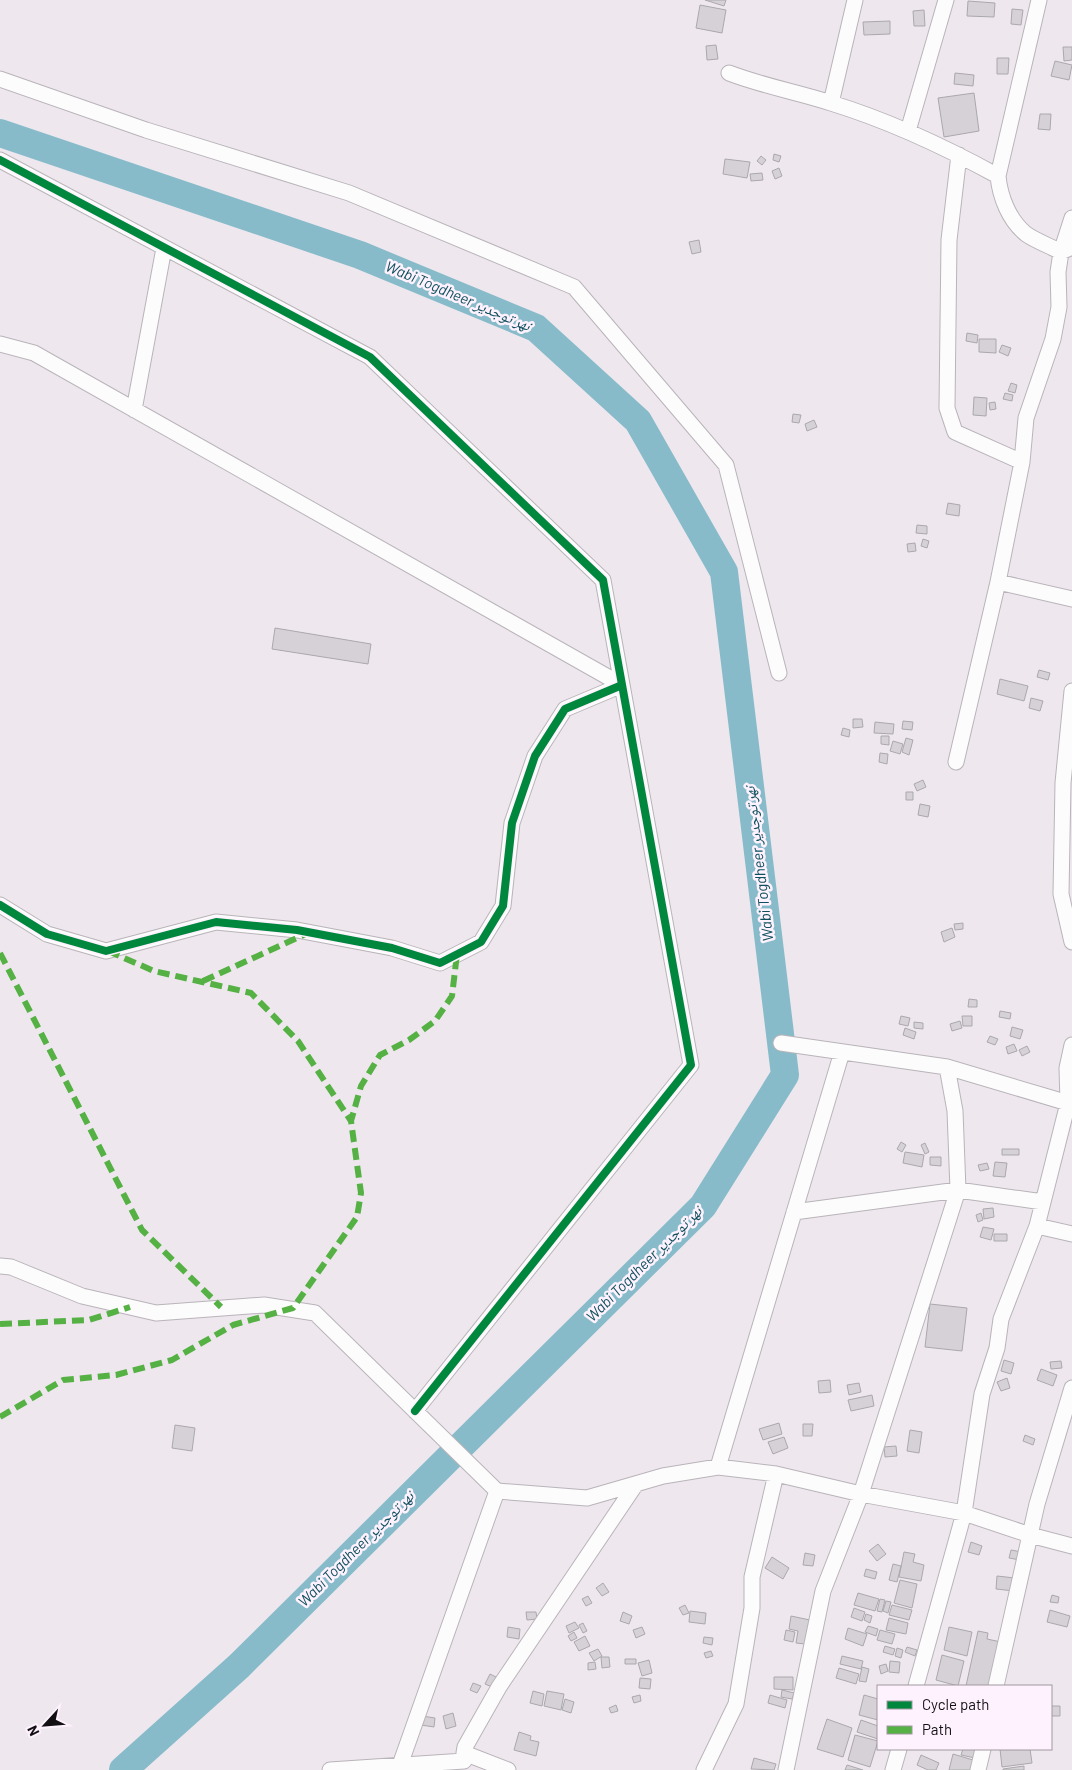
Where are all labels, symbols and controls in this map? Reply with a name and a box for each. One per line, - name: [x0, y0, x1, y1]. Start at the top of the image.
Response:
- water label: Wabi Togdheer نهر توجدير: [383, 256, 536, 336]
- water label: Wabi Togdheer نهر توجدير: [739, 783, 777, 943]
- water label: Wabi Togdheer نهر توجدير: [582, 1200, 707, 1325]
- water label: Wabi Togdheer نهر توجدير: [294, 1485, 419, 1610]
- legend: [877, 1685, 1052, 1750]
- text: Cycle path: [922, 1695, 989, 1713]
- north arrow: [20, 1700, 70, 1750]
- text: Path: [922, 1720, 952, 1738]
- text: N: [23, 1723, 43, 1739]

